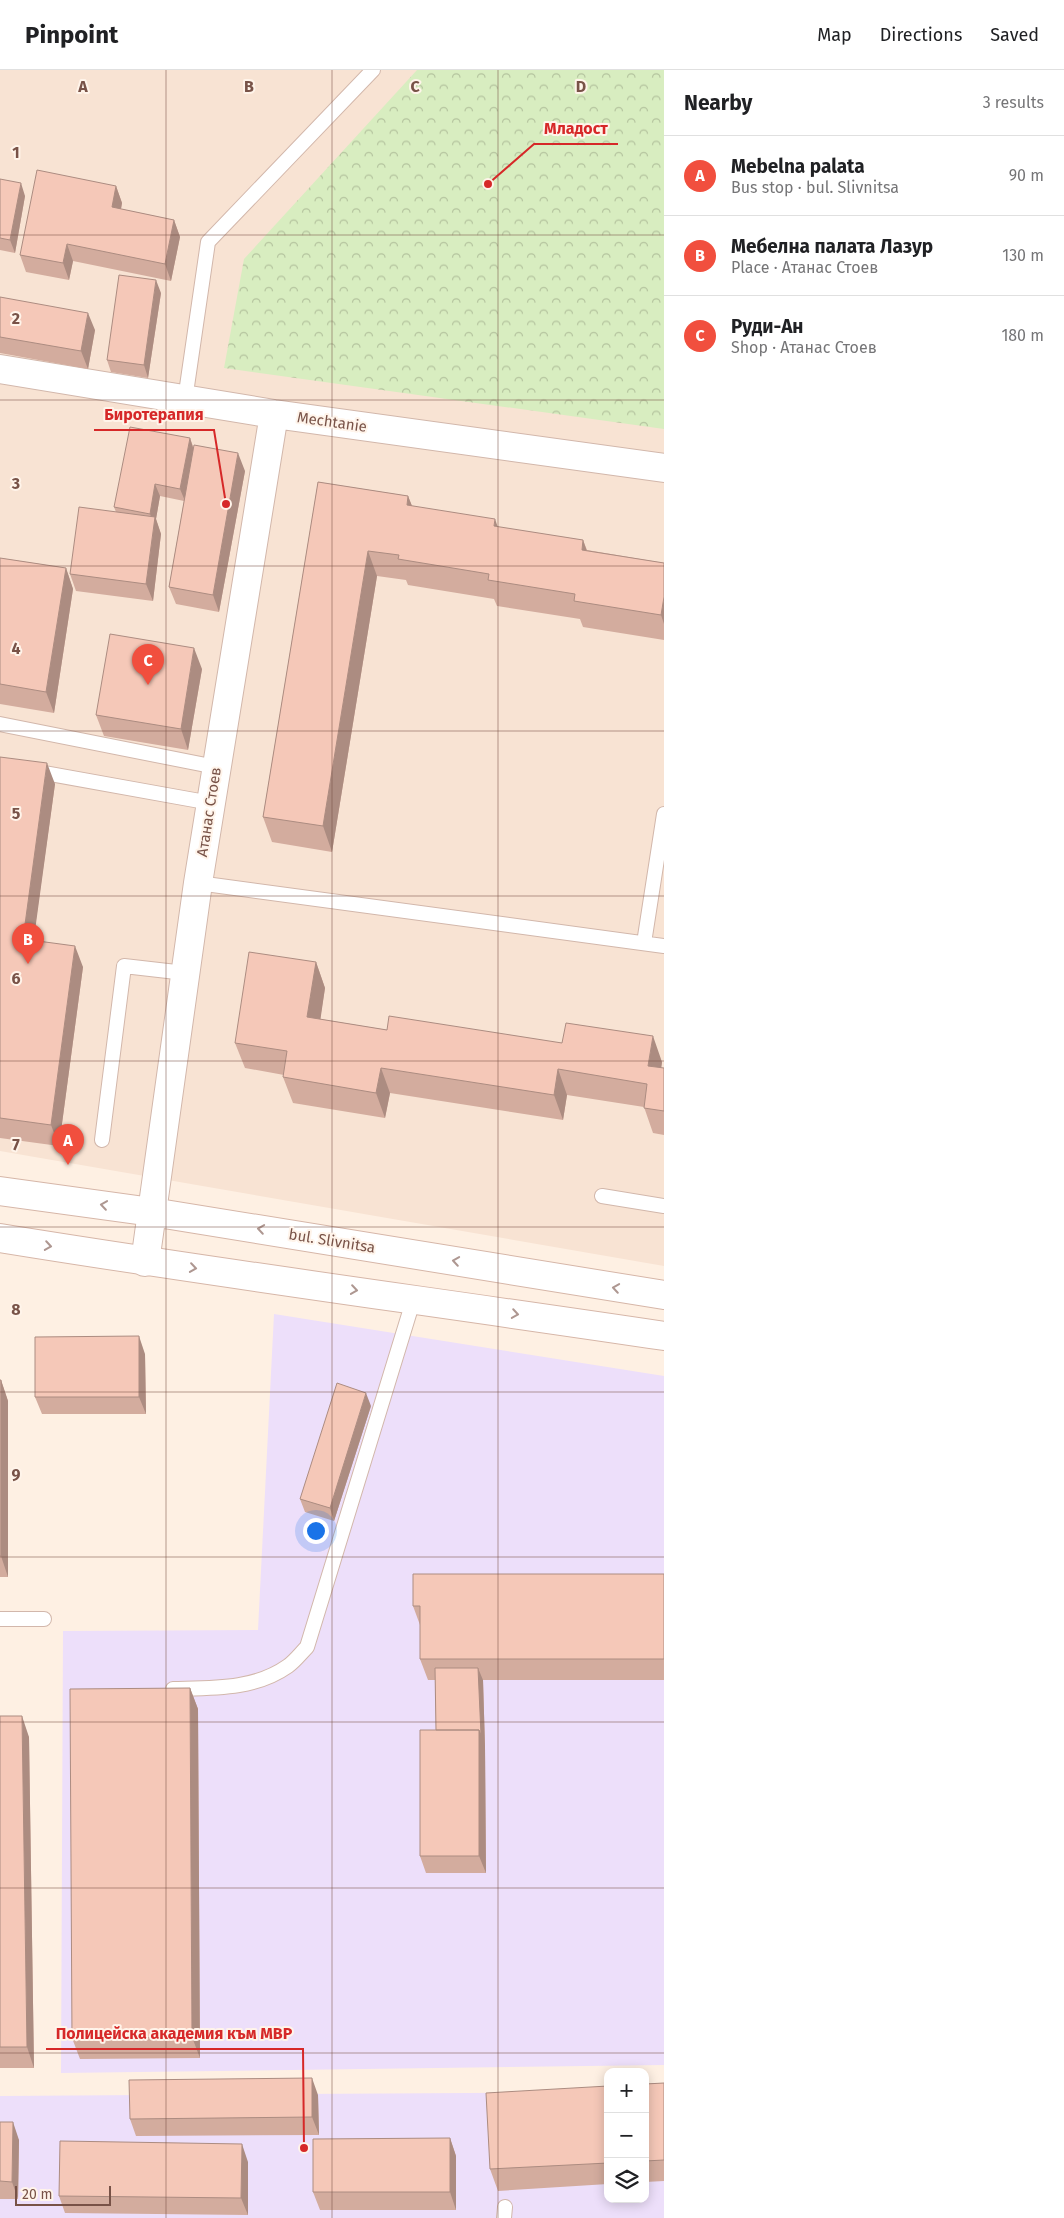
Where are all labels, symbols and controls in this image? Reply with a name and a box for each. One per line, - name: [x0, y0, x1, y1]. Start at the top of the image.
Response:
- text: Pinpoint: [25, 21, 118, 49]
- text: Map: [817, 24, 852, 46]
- text: Directions: [880, 24, 962, 46]
- text: Saved: [990, 24, 1039, 46]
- text: A: [77, 77, 88, 96]
- text: B: [244, 77, 254, 96]
- text: C: [410, 77, 420, 96]
- text: D: [576, 77, 586, 96]
- text: Nearby: [684, 90, 752, 116]
- text: 3 results: [983, 93, 1044, 112]
- callout: Младост: [534, 113, 618, 144]
- text: Младост: [544, 119, 608, 138]
- text: 1: [12, 143, 20, 162]
- text: Mebelna palata: [731, 155, 865, 178]
- text: A: [695, 166, 705, 185]
- text: 90 m: [1009, 166, 1044, 185]
- text: Bus stop · bul. Slivnitsa: [731, 178, 899, 197]
- text: Мебелна палата Лазур: [731, 235, 933, 258]
- text: B: [695, 246, 705, 265]
- text: 130 m: [1002, 246, 1044, 265]
- text: Place · Атанас Стоев: [731, 258, 878, 277]
- text: 2: [12, 309, 20, 328]
- text: Руди-Ан: [731, 315, 804, 338]
- text: C: [695, 326, 705, 345]
- text: 180 m: [1001, 326, 1044, 345]
- text: Shop · Атанас Стоев: [731, 338, 877, 357]
- callout: Биротерапия: [94, 399, 214, 430]
- text: Биротерапия: [104, 405, 204, 424]
- street label: Mechtanie: [296, 408, 368, 436]
- text: 3: [11, 474, 20, 493]
- text: 4: [11, 639, 21, 658]
- pin: C: [132, 644, 164, 685]
- street label: Атанас Стоев: [193, 766, 225, 858]
- text: 5: [12, 804, 21, 823]
- pin: B: [12, 923, 44, 964]
- text: 6: [11, 969, 21, 988]
- pin: A: [52, 1124, 84, 1165]
- text: 7: [12, 1135, 20, 1154]
- one-way arrow: [99, 1200, 107, 1211]
- one-way arrow: [256, 1225, 265, 1235]
- street label: bul. Slivnitsa: [287, 1225, 377, 1257]
- one-way arrow: [44, 1240, 52, 1251]
- one-way arrow: [451, 1257, 460, 1267]
- one-way arrow: [189, 1263, 198, 1273]
- one-way arrow: [612, 1283, 620, 1293]
- one-way arrow: [351, 1284, 359, 1295]
- text: 8: [11, 1300, 21, 1319]
- one-way arrow: [511, 1308, 519, 1318]
- text: 9: [12, 1465, 21, 1484]
- your location: [303, 1518, 329, 1544]
- callout: Полицейска академия към МВР: [46, 2018, 303, 2049]
- text: Полицейска академия към МВР: [56, 2024, 293, 2043]
- map controls: [604, 2068, 649, 2203]
- button: +: [604, 2068, 649, 2113]
- button: −: [604, 2113, 649, 2158]
- button: layers: [604, 2158, 649, 2203]
- scale bar: [15, 2183, 111, 2206]
- text: 20 m: [22, 2186, 52, 2203]

